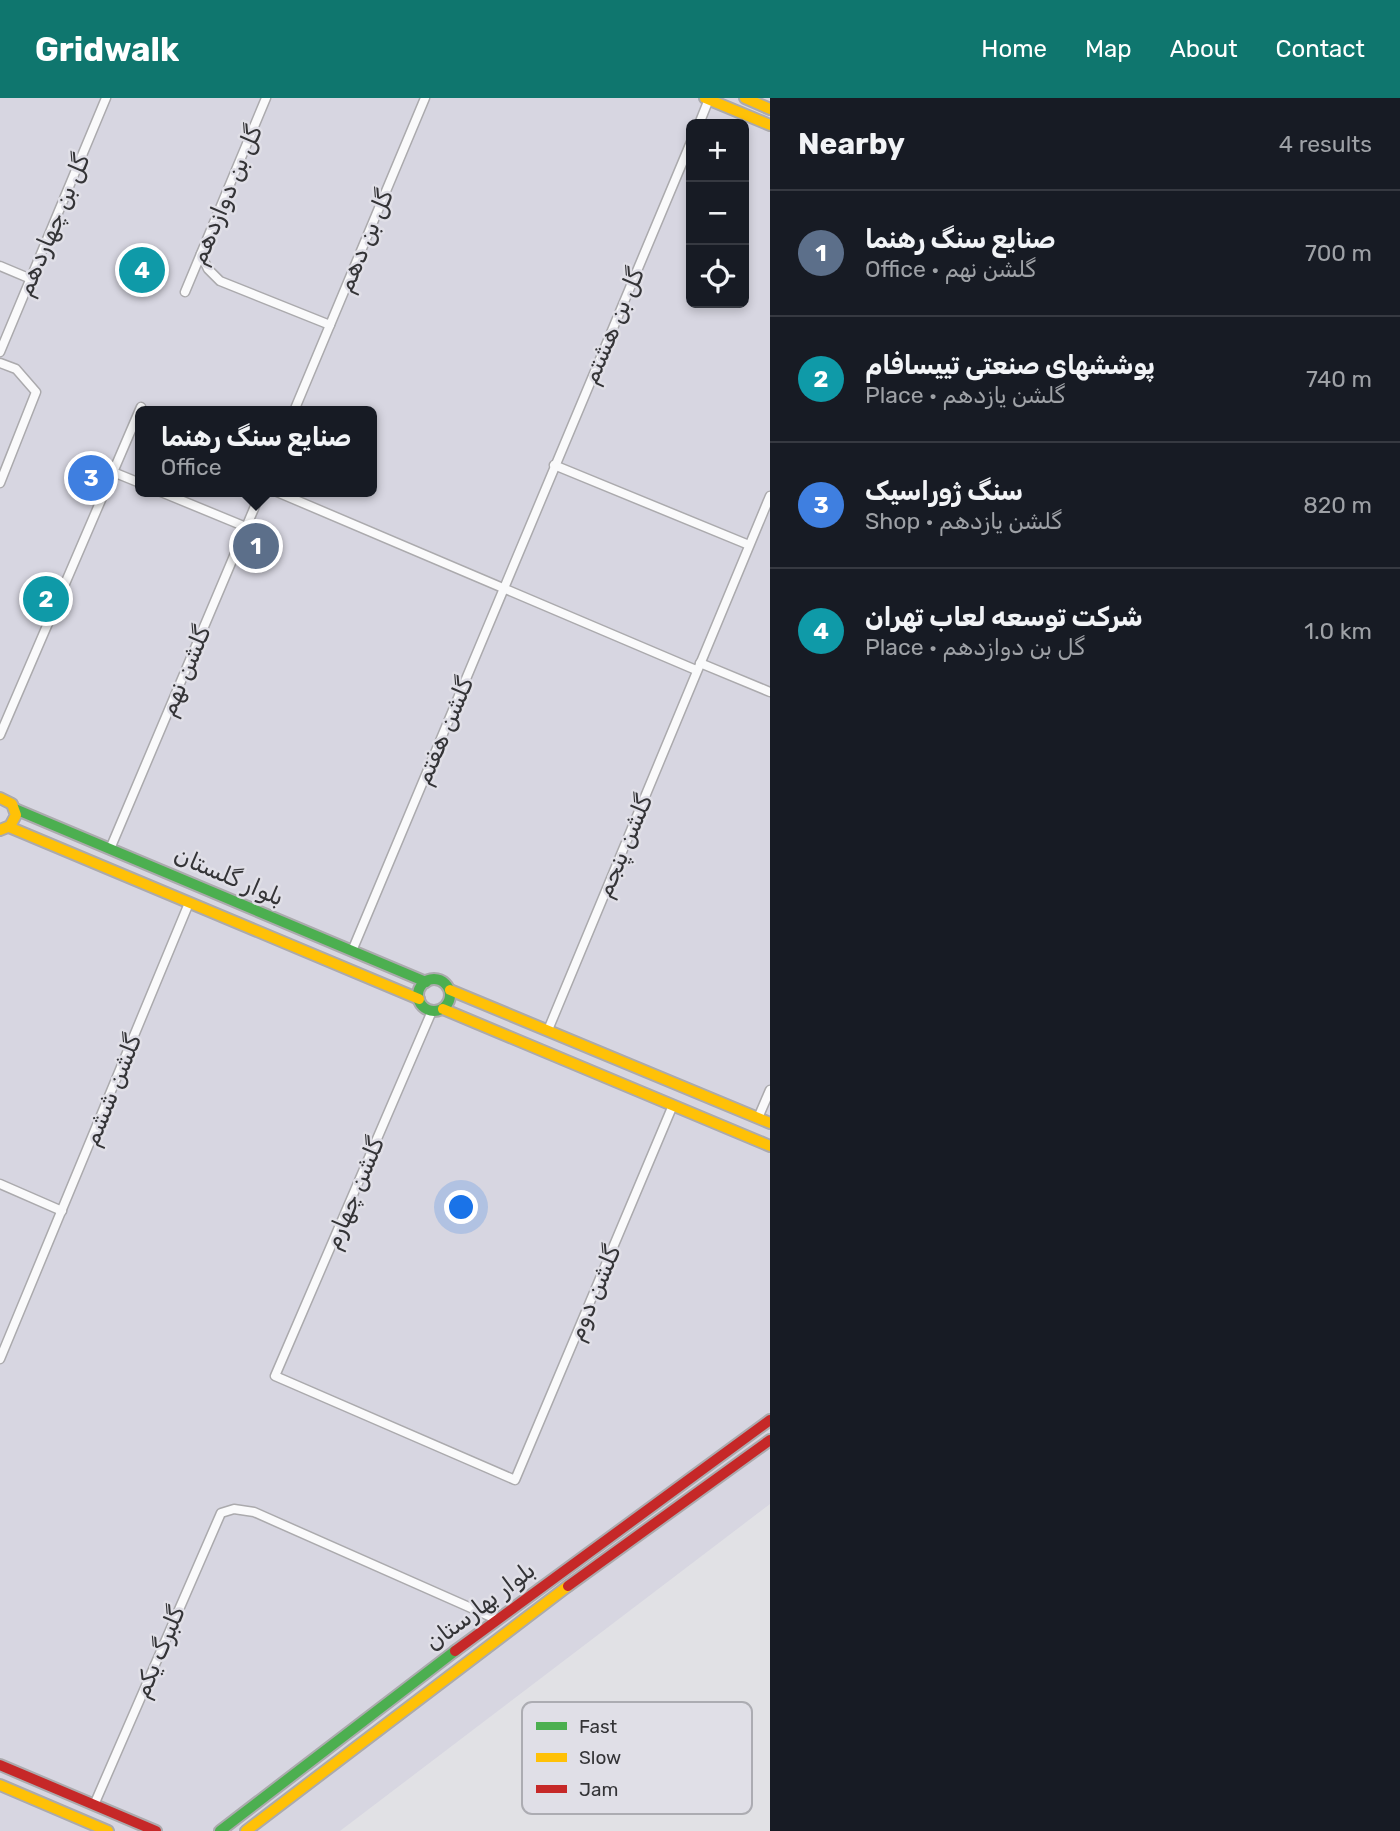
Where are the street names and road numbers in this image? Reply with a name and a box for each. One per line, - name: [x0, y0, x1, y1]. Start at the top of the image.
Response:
- street label: گل بن دوازدهم: [184, 121, 269, 269]
- street label: گل بن چهاردهم: [10, 149, 97, 301]
- street label: گل بن دهم: [331, 185, 400, 297]
- street label: گل بن هشتم: [576, 263, 651, 389]
- street label: گلشن نهم: [154, 622, 217, 721]
- street label: گلشن هفتم: [409, 673, 480, 789]
- street label: گلشن پنجم: [590, 790, 660, 902]
- street label: بلوار گلستان: [170, 840, 288, 912]
- street label: گلشن ششم: [77, 1030, 148, 1150]
- street label: گلشن چهارم: [318, 1133, 392, 1254]
- street label: گلشن دوم: [561, 1241, 628, 1345]
- street label: بلوار بهارستان: [420, 1556, 540, 1656]
- street label: گلبرگ یکم: [127, 1602, 192, 1703]

